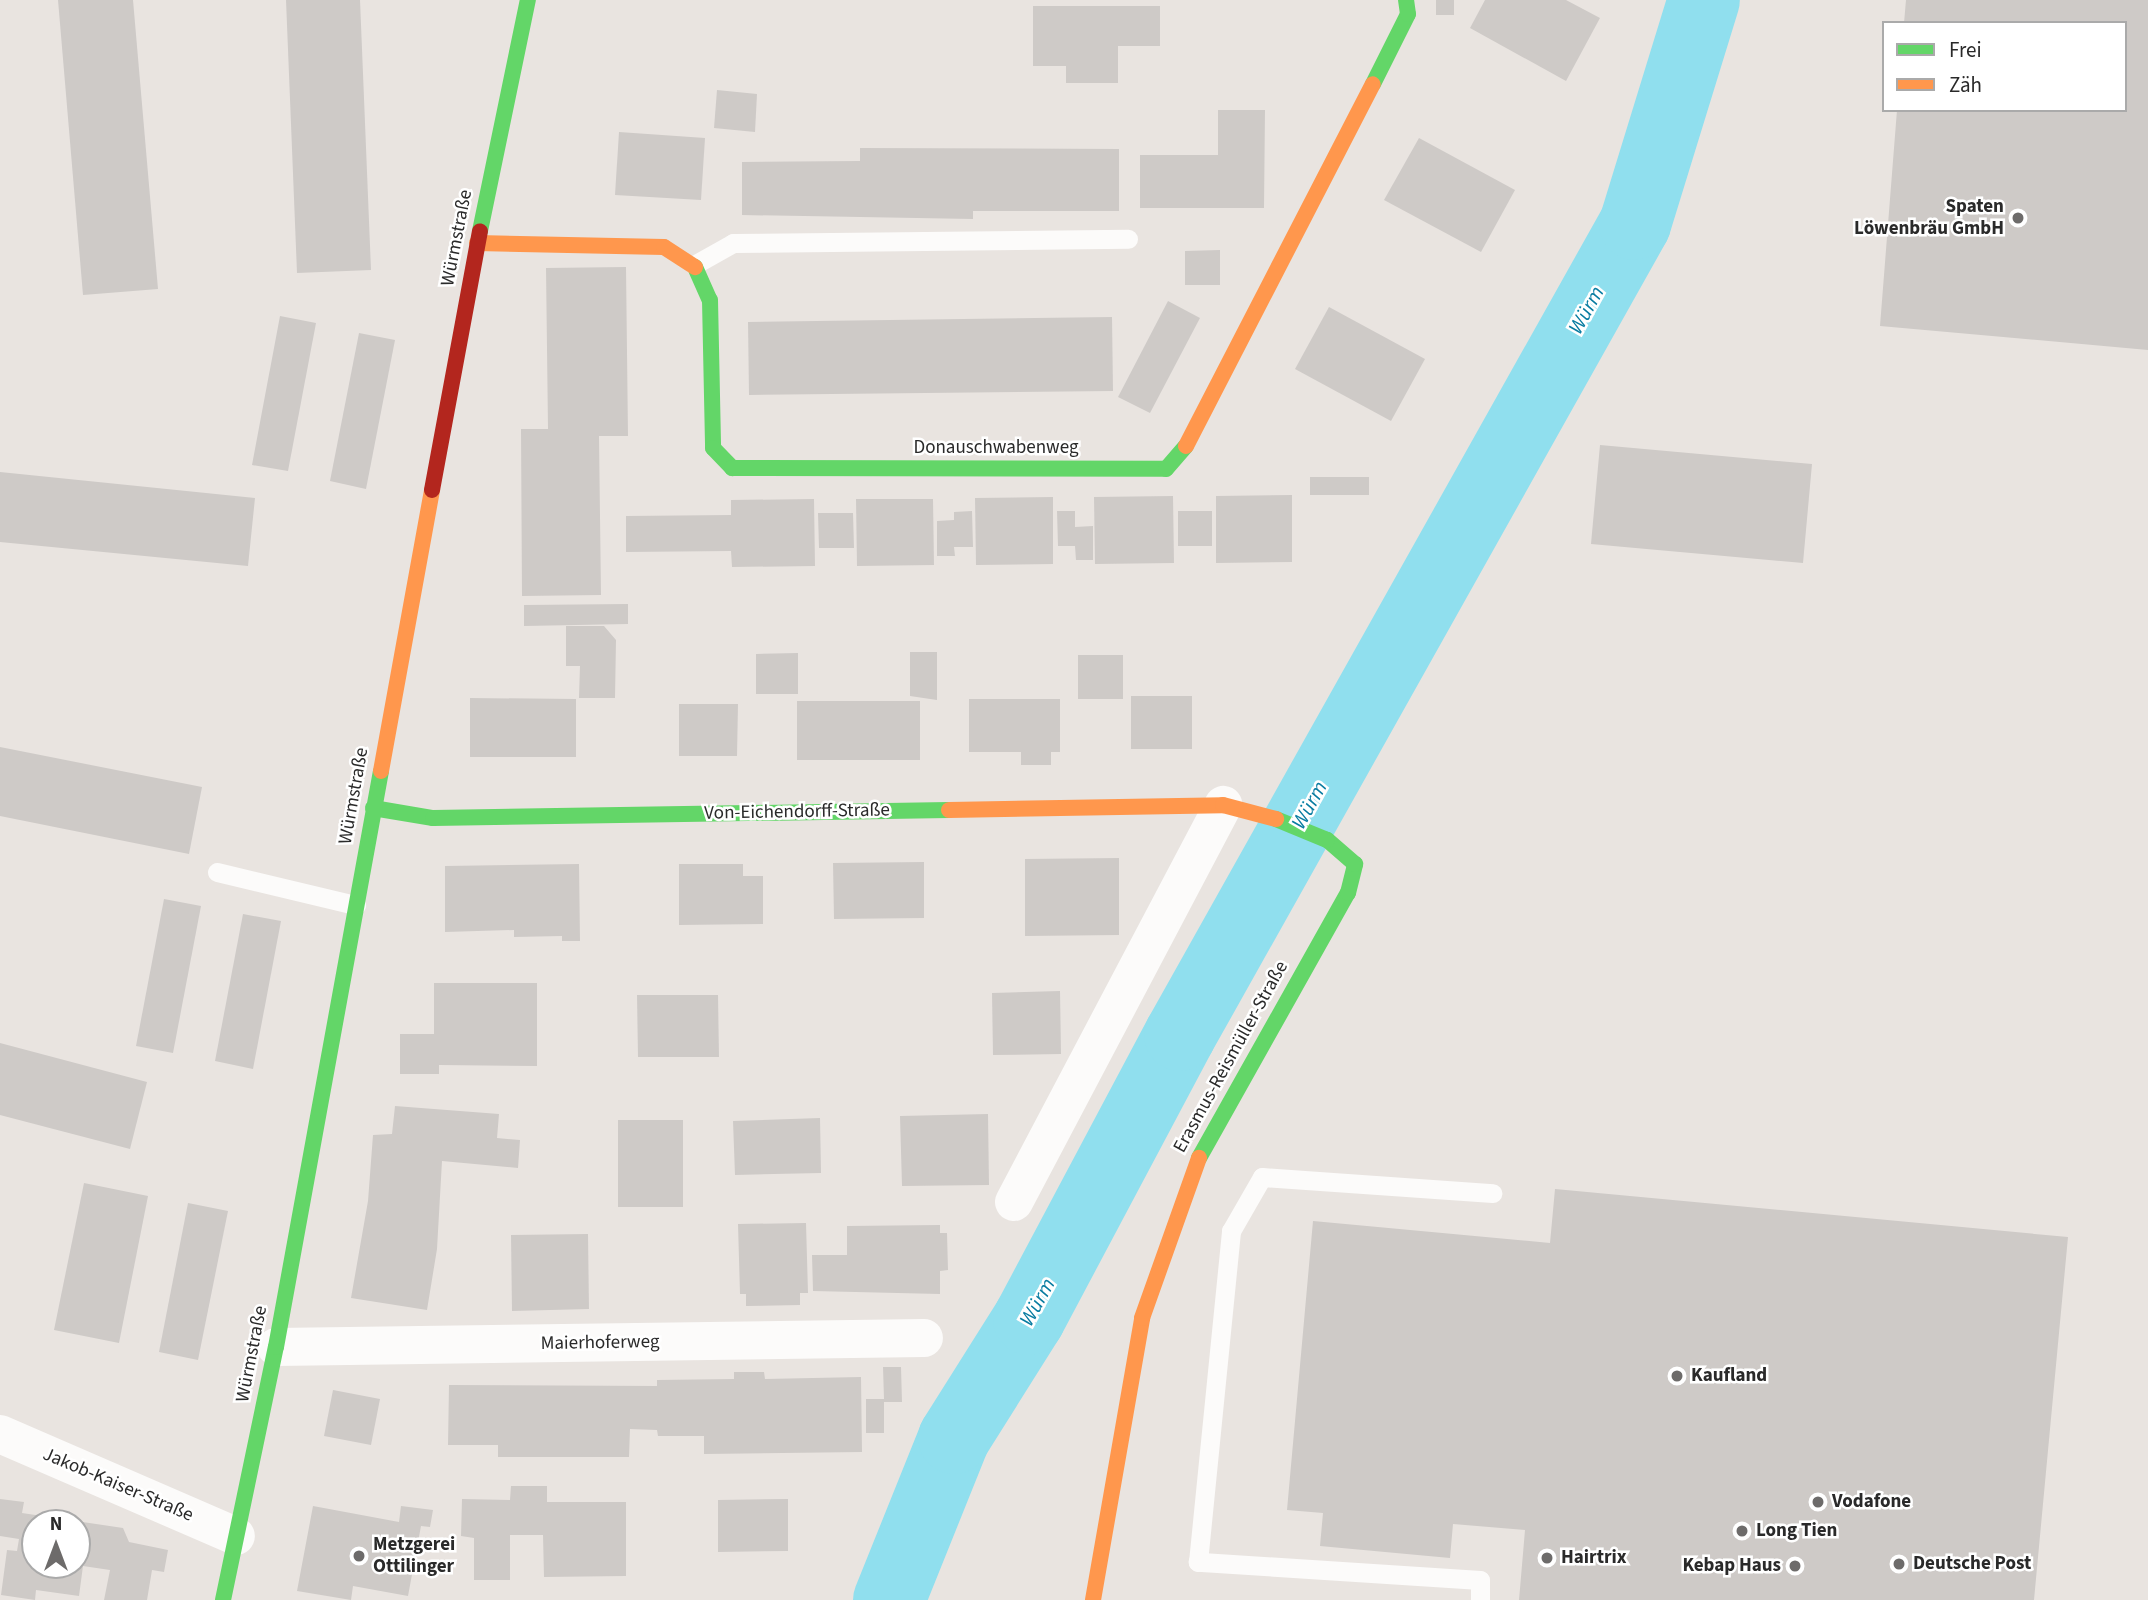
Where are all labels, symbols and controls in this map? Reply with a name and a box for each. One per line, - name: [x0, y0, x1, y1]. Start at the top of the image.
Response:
- legend: [1882, 21, 2127, 112]
- text: Frei: [1949, 35, 1982, 65]
- text: Zäh: [1949, 70, 1982, 100]
- street label: Würmstraße: [436, 188, 478, 288]
- place label: Spaten Löwenbräu GmbH: [1854, 196, 2004, 240]
- marker: Spaten Löwenbräu GmbH: [2010, 210, 2026, 226]
- water label: Würm: [1563, 282, 1609, 338]
- street label: Donauschwabenweg: [913, 437, 1079, 459]
- street label: Würmstraße: [334, 746, 374, 846]
- water label: Würm: [1286, 777, 1332, 833]
- street label: Von-Eichendorff-Straße: [704, 799, 890, 825]
- street label: Erasmus-Reismüller-Straße: [1169, 957, 1293, 1157]
- water label: Würm: [1014, 1274, 1060, 1330]
- street label: Würmstraße: [231, 1304, 273, 1404]
- street label: Maierhoferweg: [540, 1331, 660, 1355]
- place label: Kaufland: [1691, 1365, 1767, 1387]
- marker: Kaufland: [1669, 1368, 1685, 1384]
- street label: Jakob-Kaiser-Straße: [39, 1443, 197, 1527]
- place label: Vodafone: [1832, 1491, 1911, 1513]
- marker: Vodafone: [1810, 1494, 1826, 1510]
- north arrow: [21, 1509, 91, 1579]
- text: N: [50, 1511, 62, 1538]
- place label: Long Tien: [1756, 1520, 1837, 1542]
- marker: Long Tien: [1734, 1523, 1750, 1539]
- place label: Metzgerei Ottilinger: [373, 1534, 455, 1578]
- place label: Hairtrix: [1561, 1547, 1626, 1569]
- marker: Metzgerei Ottilinger: [351, 1548, 367, 1564]
- marker: Hairtrix: [1539, 1550, 1555, 1566]
- place label: Deutsche Post: [1913, 1553, 2031, 1575]
- place label: Kebap Haus: [1682, 1555, 1781, 1577]
- marker: Deutsche Post: [1891, 1556, 1907, 1572]
- marker: Kebap Haus: [1787, 1558, 1803, 1574]

